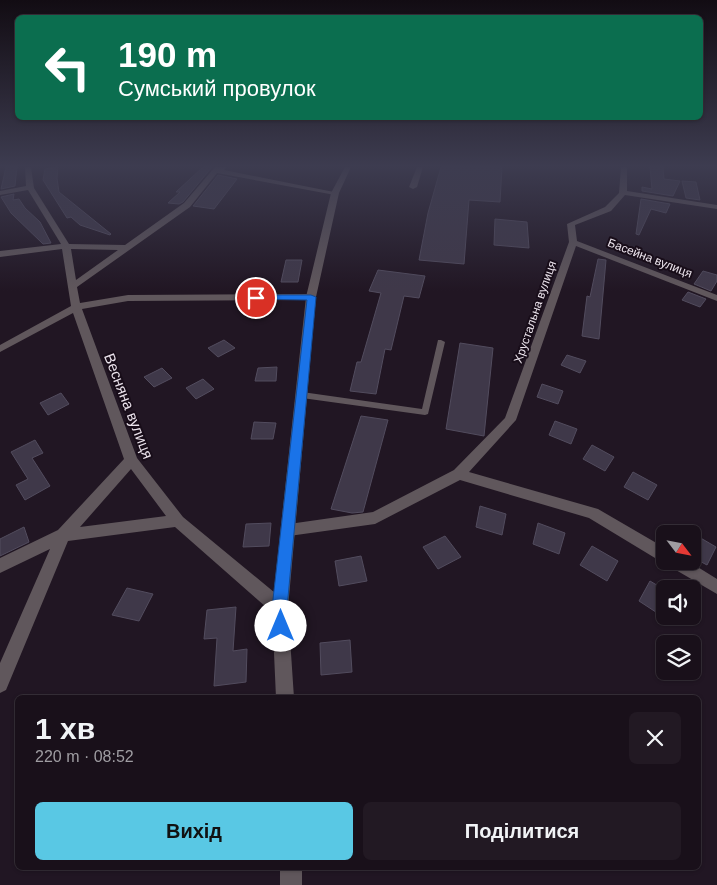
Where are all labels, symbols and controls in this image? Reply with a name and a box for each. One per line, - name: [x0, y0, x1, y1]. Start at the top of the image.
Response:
- icon: left: [35, 35, 100, 100]
- text: 190 m: [118, 35, 217, 74]
- text: Сумський провулок: [118, 76, 316, 101]
- street label: Басейна вулиця: [606, 235, 694, 281]
- street label: Хрустальна вулиця: [511, 259, 559, 365]
- pin: [235, 277, 277, 319]
- icon: arrive: [242, 284, 270, 312]
- street label: Весняна вулиця: [101, 351, 157, 461]
- north arrow: [656, 525, 701, 570]
- map controls: [656, 525, 701, 680]
- button: sound: [656, 580, 701, 625]
- position arrow: [254, 599, 306, 651]
- button: layers: [656, 635, 701, 680]
- text: 1 хв: [35, 712, 95, 745]
- button: close: [629, 712, 681, 764]
- text: 220 m · 08:52: [35, 748, 134, 765]
- button: Вихід: [35, 802, 353, 860]
- button: Поділитися: [363, 802, 681, 860]

